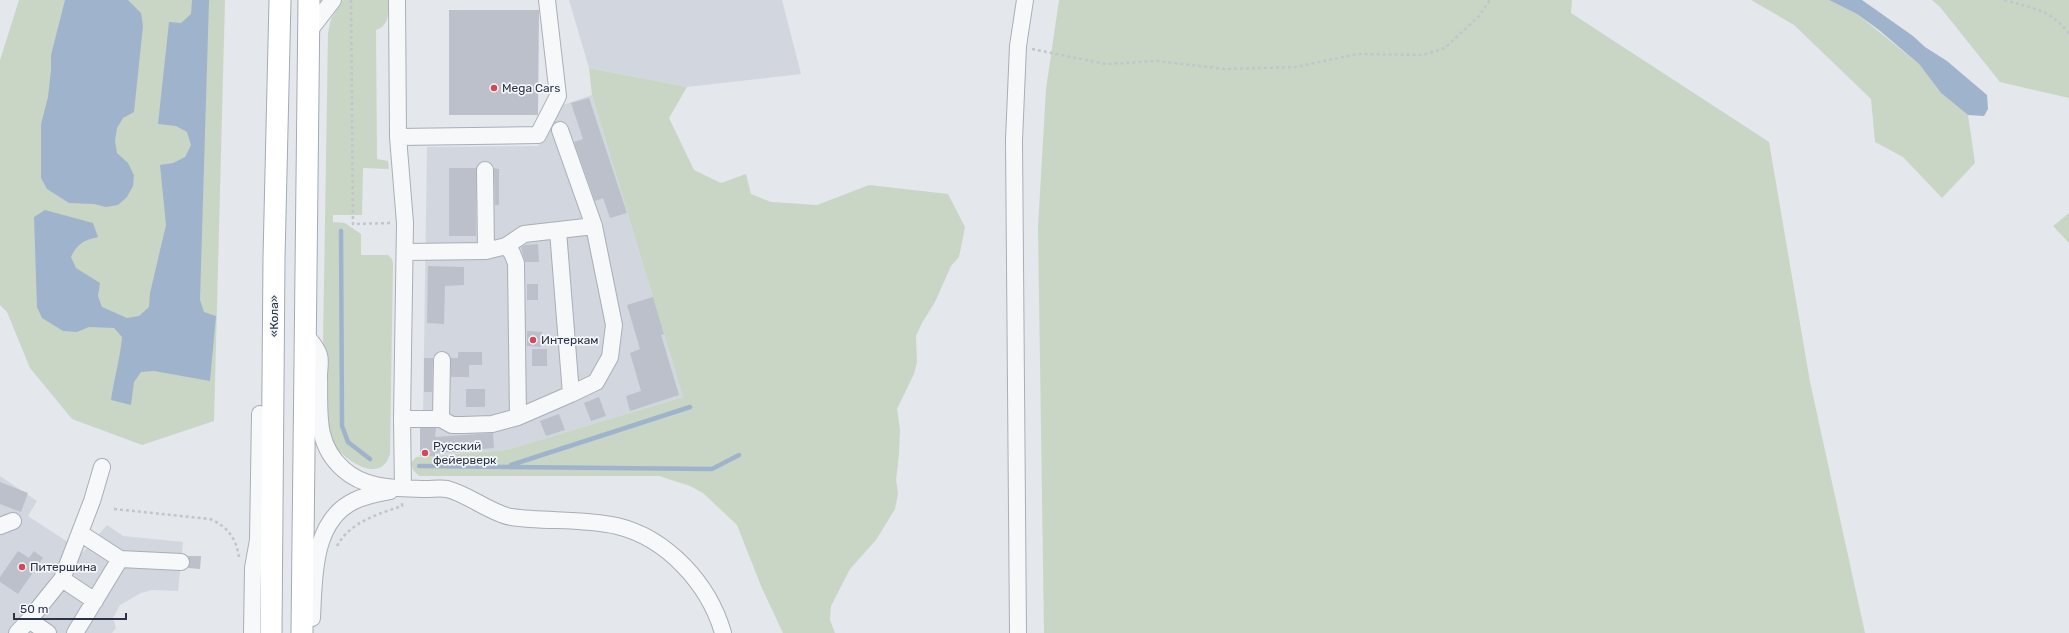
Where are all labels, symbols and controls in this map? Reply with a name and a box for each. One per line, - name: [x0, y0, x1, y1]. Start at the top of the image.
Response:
- place label: Mega Cars: [502, 81, 560, 95]
- marker: Mega Cars: [489, 83, 499, 93]
- street label: «Кола»: [267, 295, 281, 337]
- place label: Интеркам: [541, 333, 598, 347]
- marker: Интеркам: [528, 335, 538, 345]
- place label: Русский фейерверк: [433, 439, 497, 467]
- marker: Русский фейерверк: [420, 448, 430, 458]
- place label: Питершина: [30, 560, 97, 574]
- marker: Питершина: [17, 562, 27, 572]
- scale bar: [14, 595, 126, 621]
- text: 50 m: [20, 602, 48, 616]

